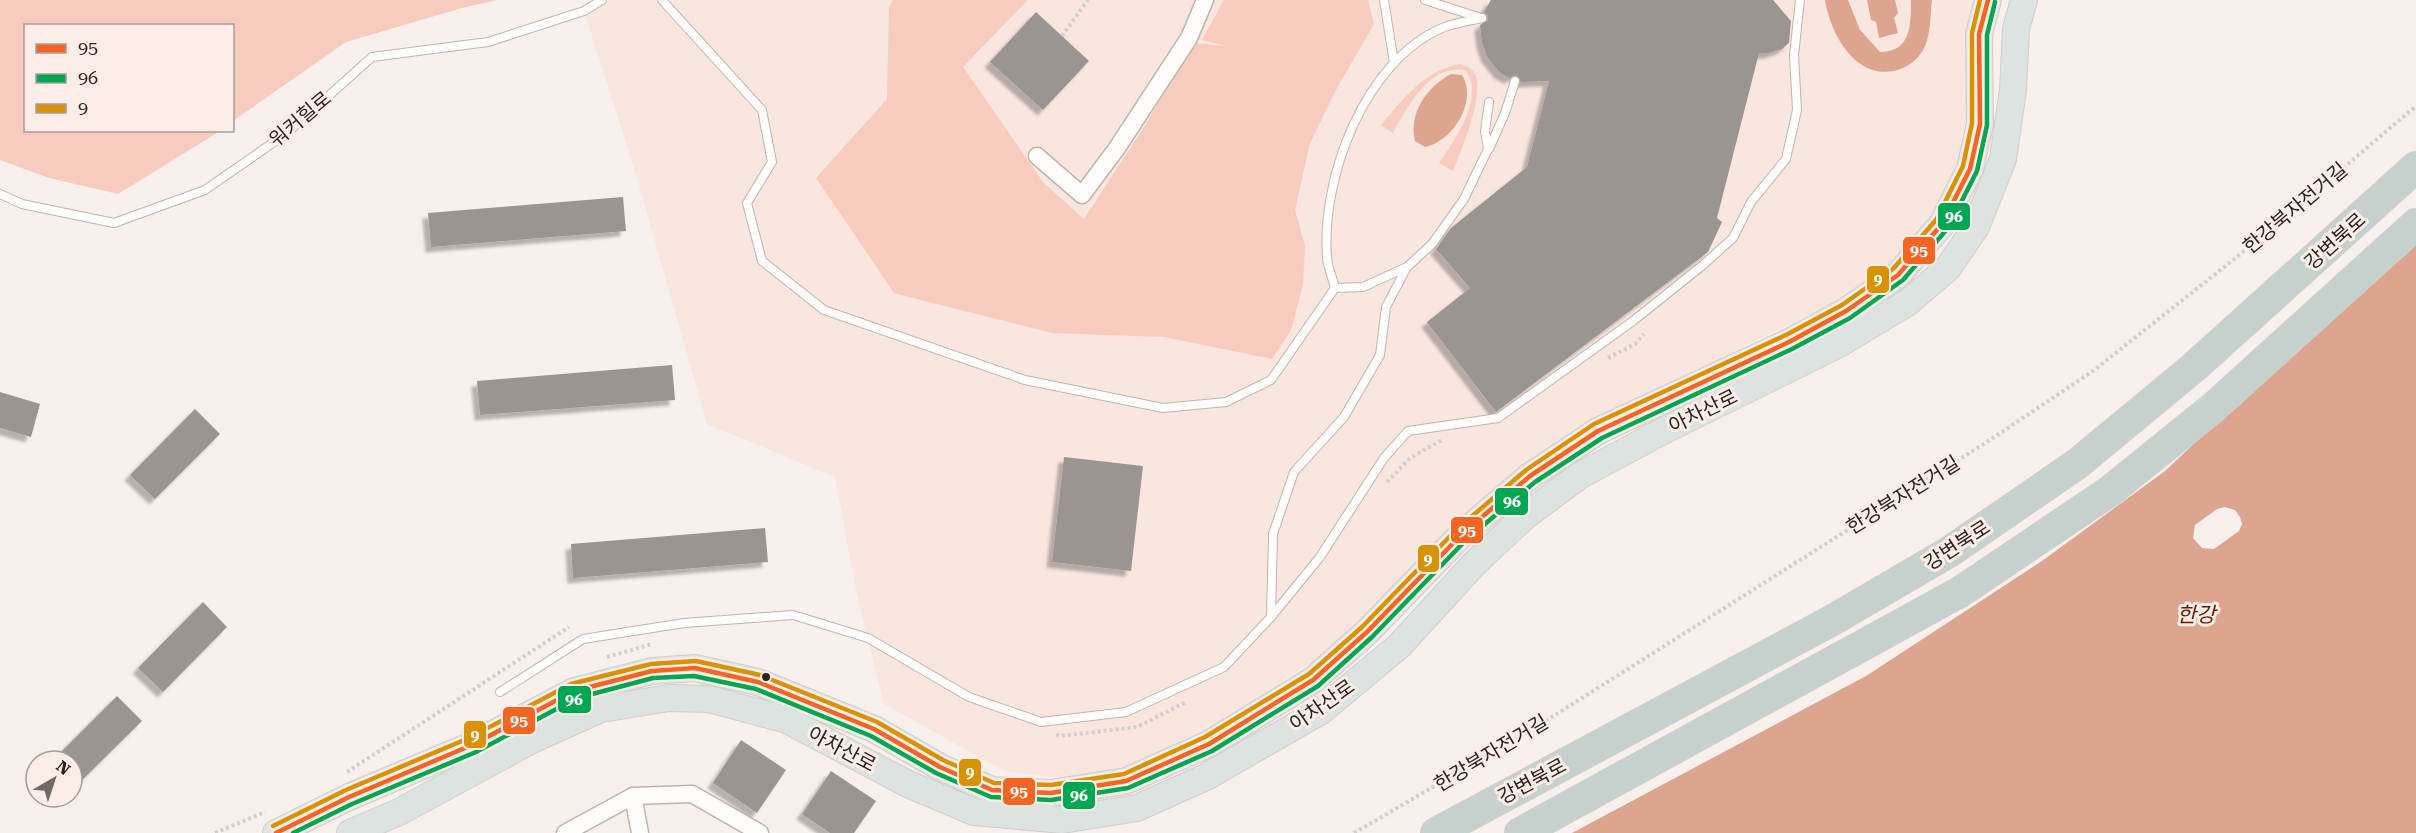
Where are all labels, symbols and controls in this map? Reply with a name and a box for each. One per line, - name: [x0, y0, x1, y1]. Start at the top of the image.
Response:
- legend: [24, 24, 234, 132]
- text: 95: [78, 37, 98, 58]
- text: 96: [78, 67, 98, 88]
- street label: 워커힐로: [264, 86, 336, 152]
- text: 9: [78, 97, 88, 118]
- street label: 한강북자전거길: [2238, 157, 2352, 259]
- line badge: 96: [1937, 202, 1971, 231]
- text: 96: [1945, 207, 1963, 226]
- street label: 강변북로: [2300, 207, 2370, 275]
- line badge: 95: [1902, 236, 1936, 265]
- text: 95: [1910, 241, 1928, 260]
- line badge: 9: [1866, 265, 1890, 294]
- text: 9: [1874, 270, 1883, 289]
- street label: 아차산로: [1665, 384, 1741, 438]
- street label: 한강북자전거길: [1842, 451, 1964, 539]
- line badge: 96: [1494, 487, 1529, 516]
- text: 96: [1503, 492, 1521, 511]
- street label: 강변북로: [1920, 515, 1994, 575]
- line badge: 95: [1450, 516, 1484, 544]
- text: 95: [1458, 521, 1476, 540]
- line badge: 9: [1417, 544, 1440, 573]
- text: 9: [1424, 550, 1433, 569]
- water label: 한강: [2177, 603, 2218, 627]
- unlabelled marker: [760, 671, 772, 683]
- street label: 아차산로: [1285, 674, 1359, 736]
- line badge: 96: [557, 685, 592, 714]
- text: 96: [565, 690, 583, 709]
- line badge: 95: [502, 706, 536, 735]
- street label: 한강북자전거길: [1430, 710, 1552, 796]
- text: 95: [510, 711, 528, 730]
- line badge: 9: [463, 720, 487, 749]
- street label: 아차산로: [804, 721, 880, 777]
- text: 9: [471, 726, 480, 745]
- north arrow: [24, 749, 84, 809]
- street label: 강변북로: [1494, 753, 1570, 809]
- text: N: [52, 756, 74, 779]
- line badge: 9: [958, 758, 982, 787]
- text: 9: [966, 763, 975, 782]
- line badge: 95: [1002, 777, 1036, 806]
- line badge: 96: [1062, 781, 1096, 810]
- text: 95: [1010, 782, 1028, 801]
- text: 96: [1070, 786, 1088, 805]

